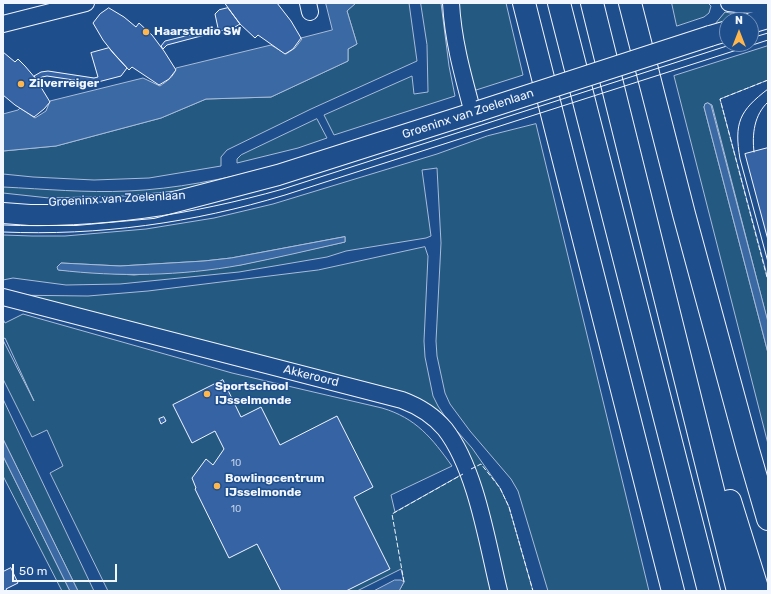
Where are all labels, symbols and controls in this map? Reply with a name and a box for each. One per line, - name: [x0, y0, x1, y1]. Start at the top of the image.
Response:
- north arrow: [719, 12, 759, 52]
- text: N: [735, 14, 743, 27]
- place label: Haarstudio SW: [154, 25, 241, 39]
- marker: Haarstudio SW: [141, 27, 151, 37]
- place label: Zilverreiger: [29, 77, 99, 91]
- marker: Zilverreiger: [16, 79, 26, 89]
- street label: Groeninx van Zoelenlaan: [400, 86, 536, 142]
- street label: Groeninx van Zoelenlaan: [48, 188, 186, 210]
- street label: Akkeroord: [282, 362, 340, 390]
- place label: Sportschool IJsselmonde: [215, 380, 291, 408]
- marker: Sportschool IJsselmonde: [202, 389, 212, 399]
- house number: 10: [231, 457, 241, 469]
- place label: Bowlingcentrum IJsselmonde: [225, 472, 324, 500]
- marker: Bowlingcentrum IJsselmonde: [212, 481, 222, 491]
- house number: 10: [231, 503, 241, 515]
- scale bar: [14, 556, 119, 582]
- text: 50 m: [19, 564, 47, 578]

